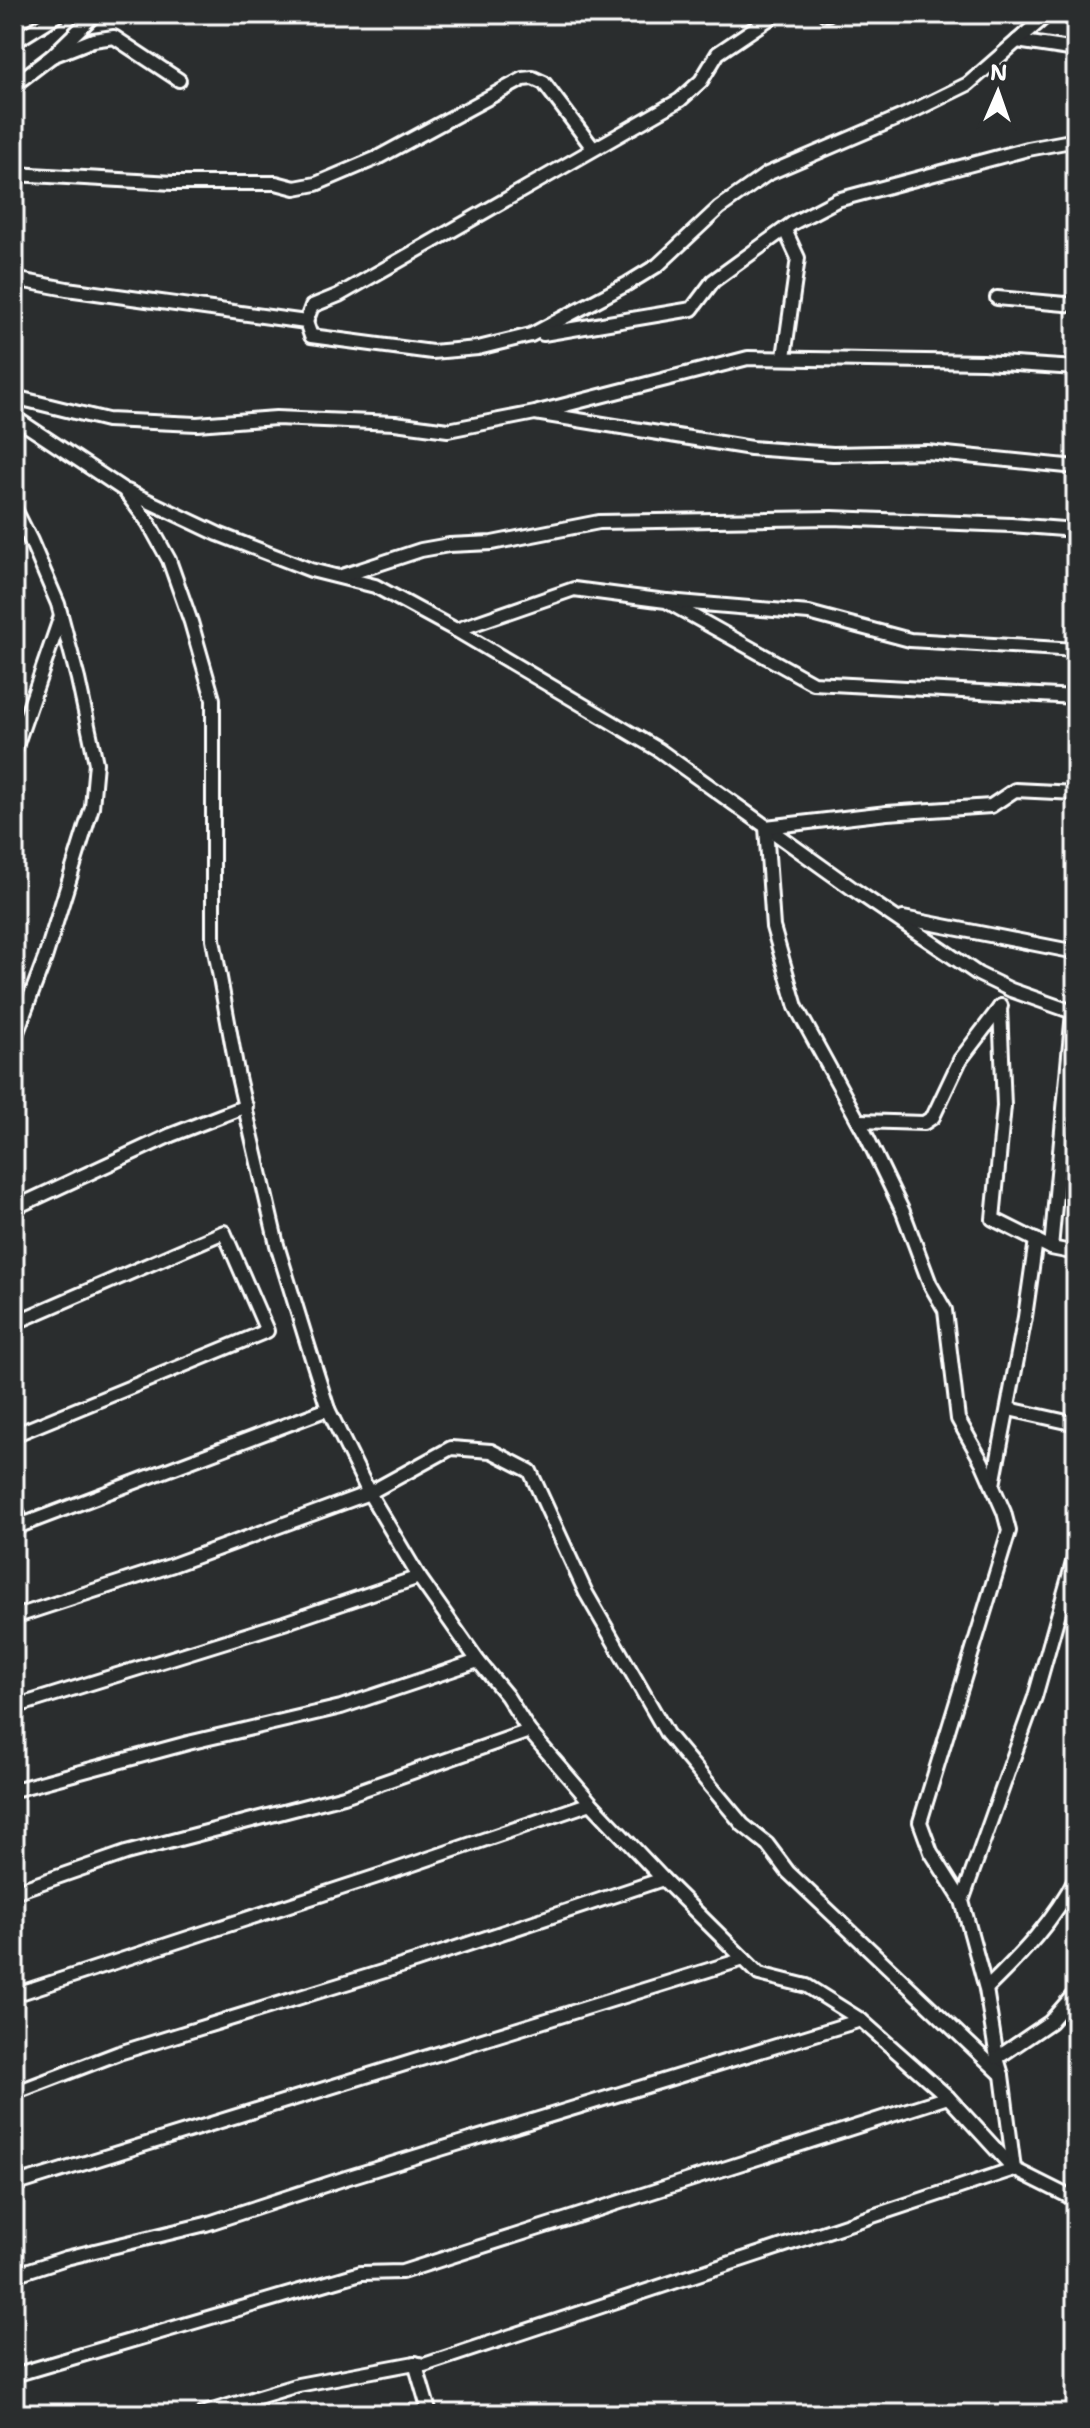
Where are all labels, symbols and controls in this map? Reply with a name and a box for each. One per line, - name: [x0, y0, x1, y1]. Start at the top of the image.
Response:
- north arrow: [958, 52, 1038, 132]
- text: N: [989, 58, 1008, 87]

